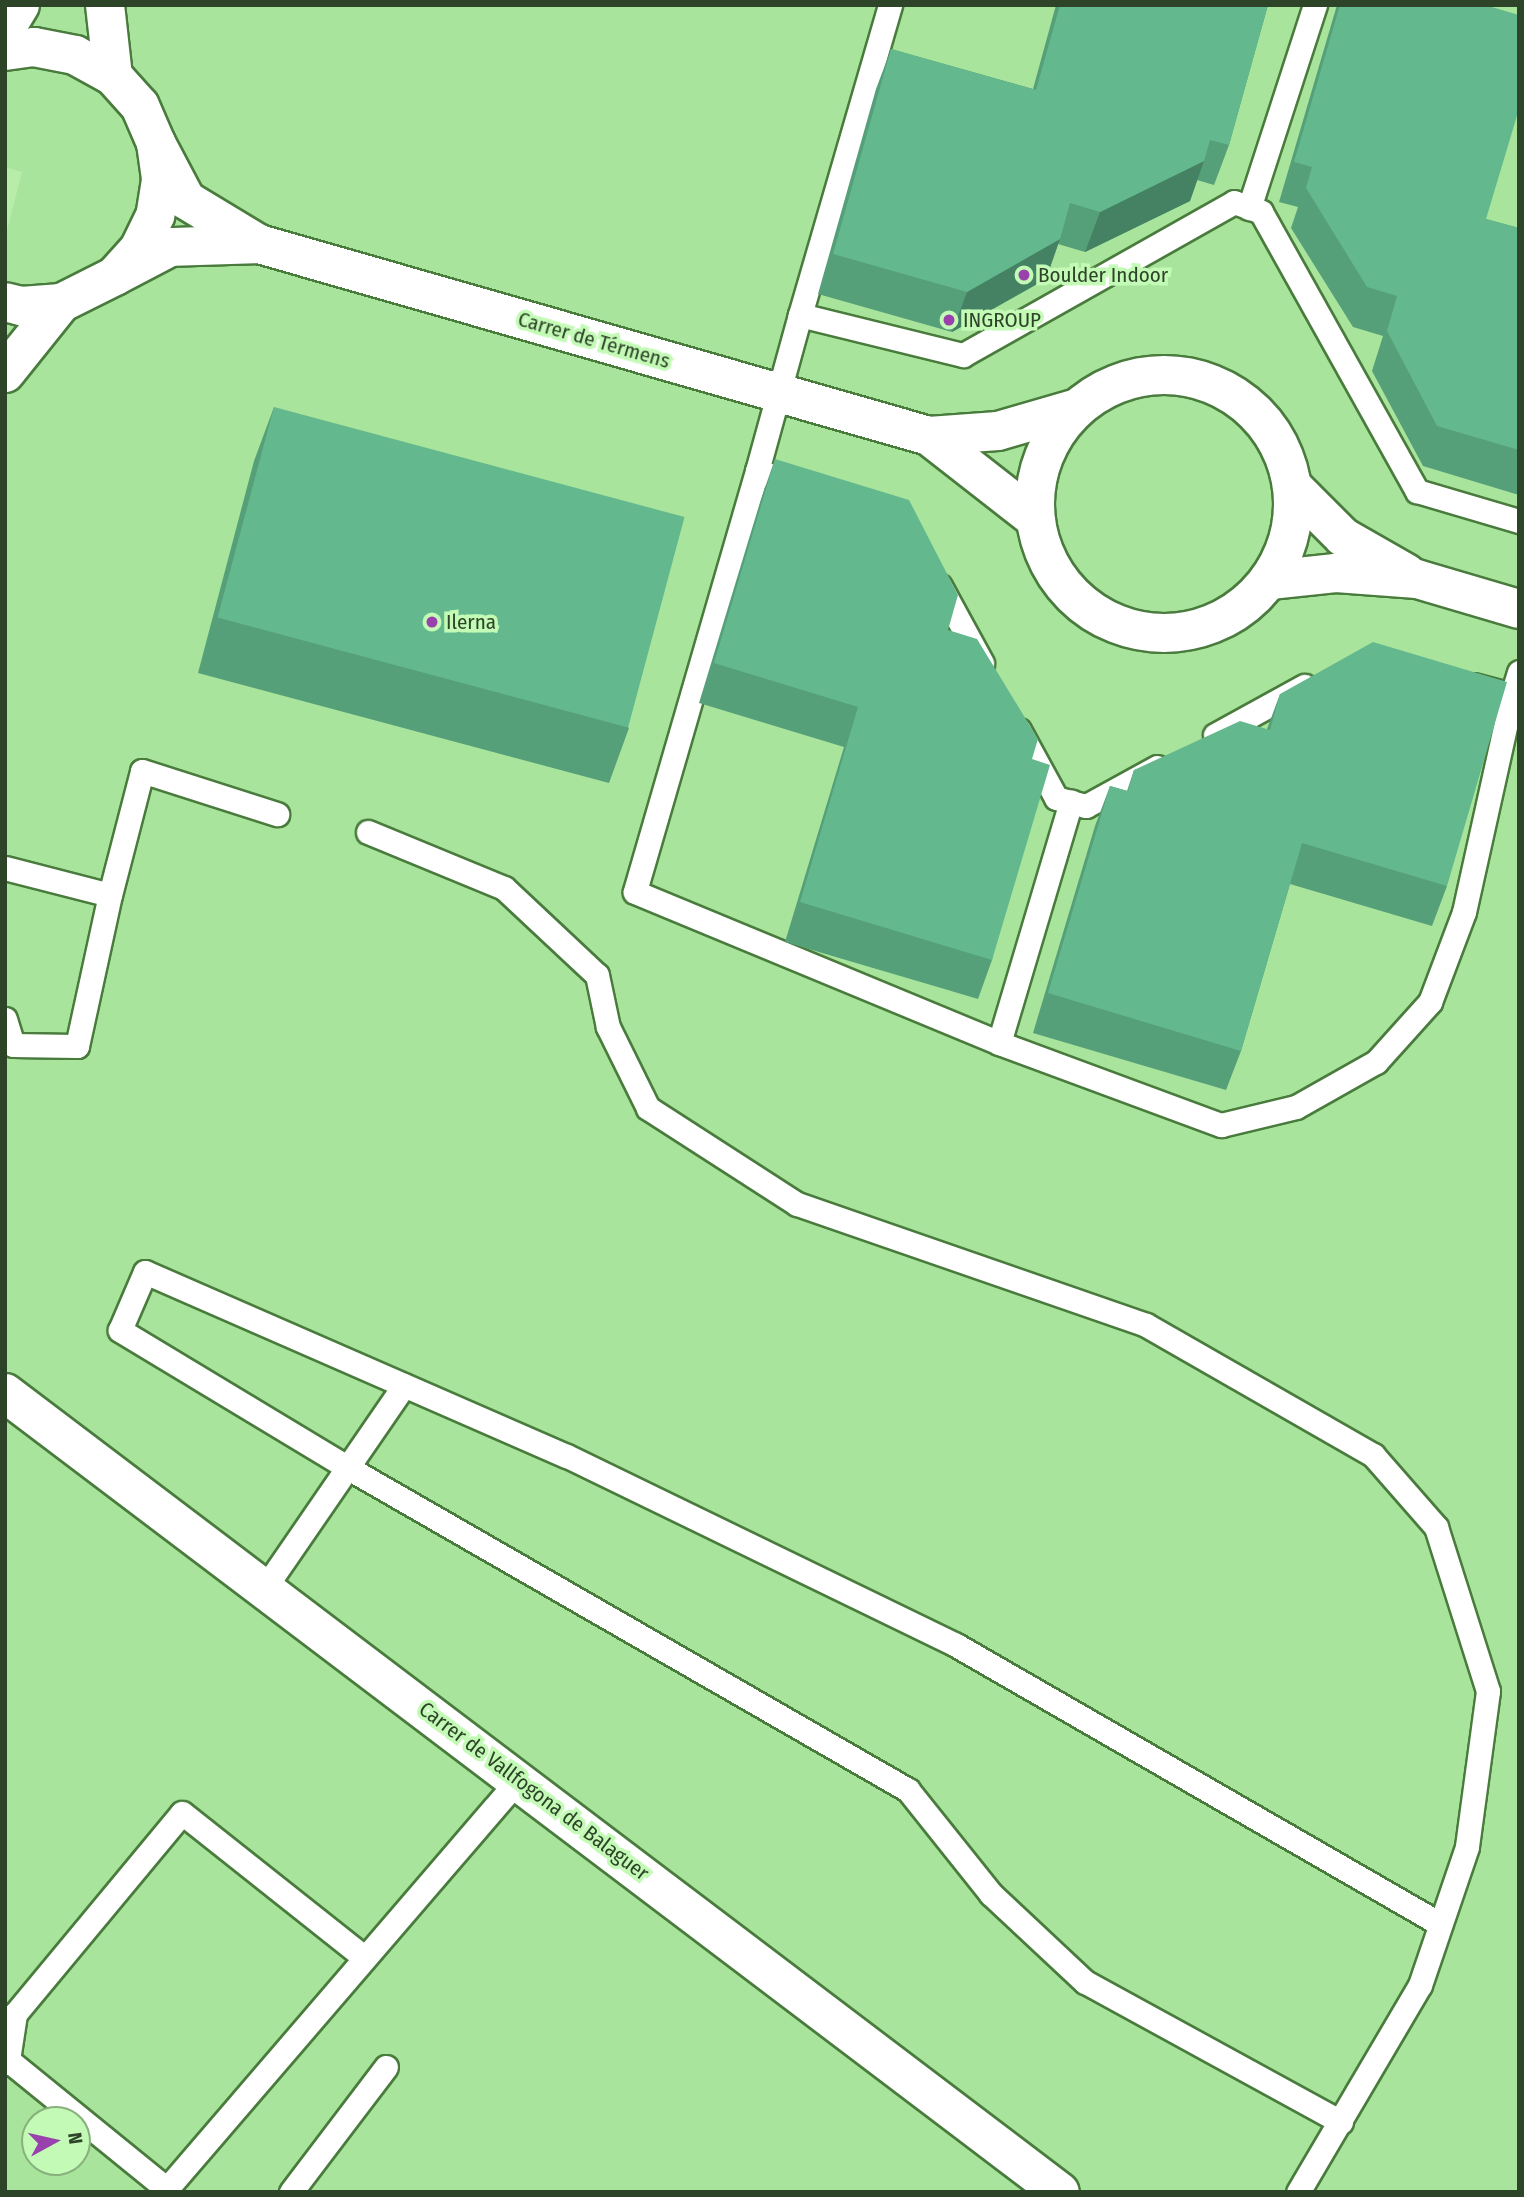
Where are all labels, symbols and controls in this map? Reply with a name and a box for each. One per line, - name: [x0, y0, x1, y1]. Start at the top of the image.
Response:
- place label: Boulder Indoor: [1038, 262, 1168, 288]
- marker: Boulder Indoor: [1016, 267, 1032, 283]
- street label: Carrer de Térmens: [515, 306, 673, 374]
- place label: INGROUP: [963, 307, 1041, 333]
- marker: INGROUP: [941, 312, 957, 328]
- place label: Ilerna: [446, 609, 496, 635]
- marker: Ilerna: [424, 614, 440, 630]
- street label: Carrer de Vallfogona de Balaguer: [414, 1696, 654, 1886]
- north arrow: [21, 2106, 91, 2176]
- text: N: [63, 2131, 87, 2146]

